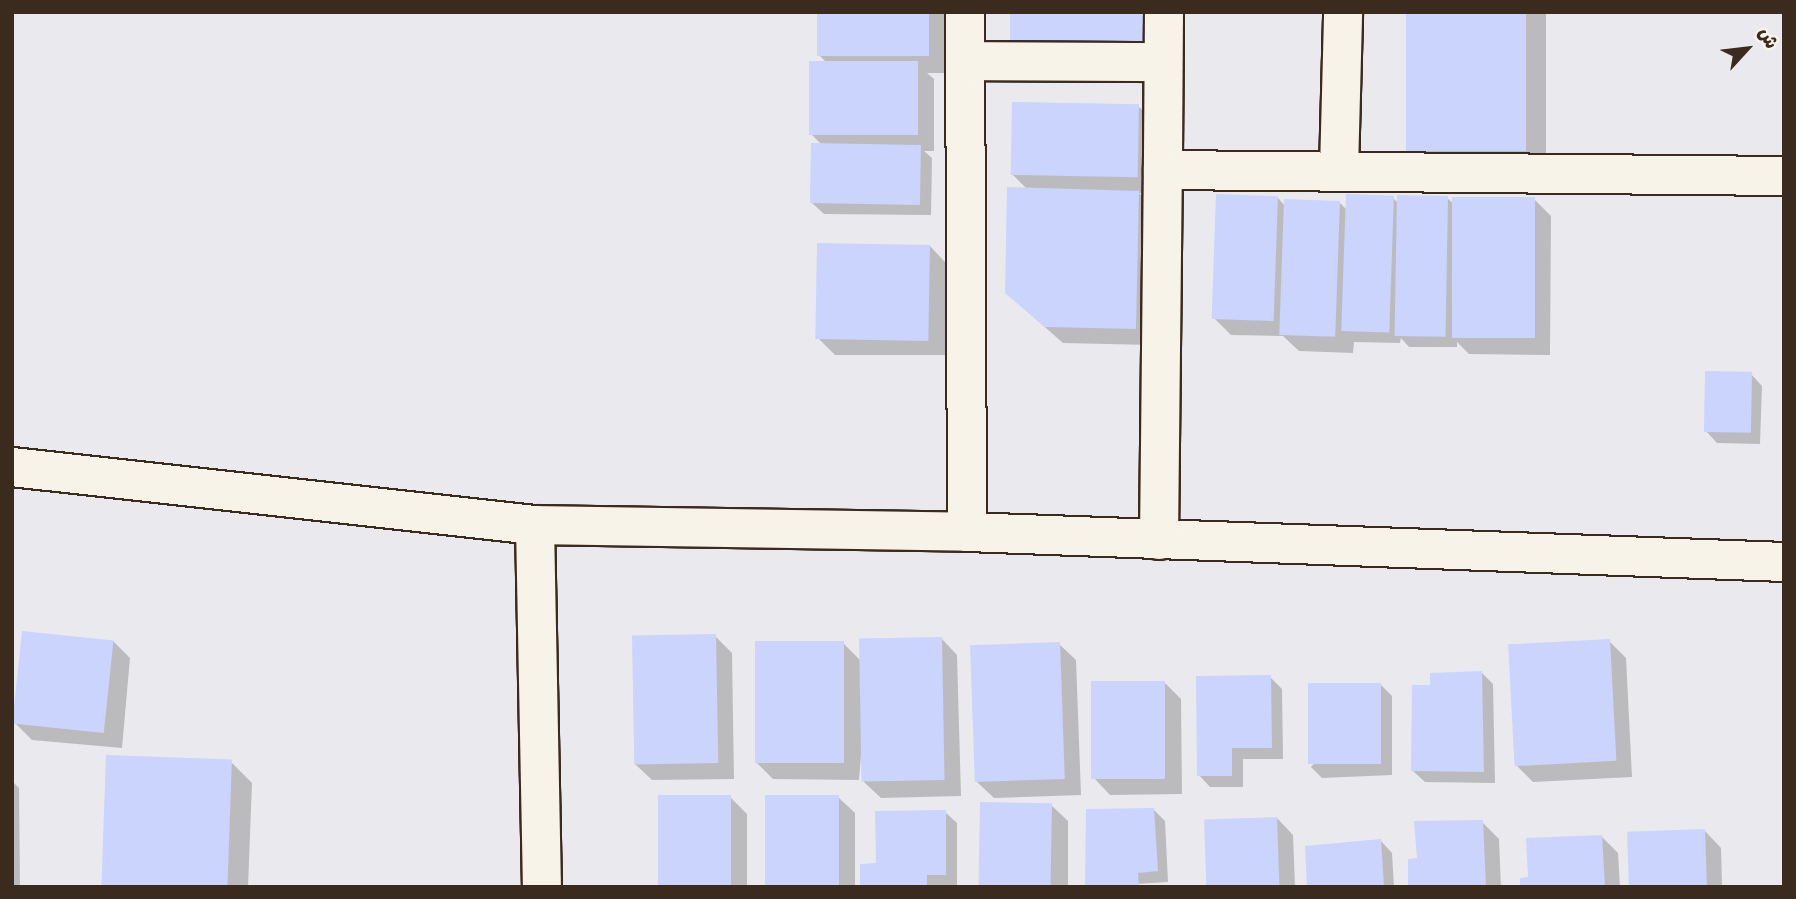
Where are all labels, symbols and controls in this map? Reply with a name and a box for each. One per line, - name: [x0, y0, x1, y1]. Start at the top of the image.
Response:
- north arrow: [1712, 14, 1782, 84]
- text: ش: [1751, 25, 1781, 54]

